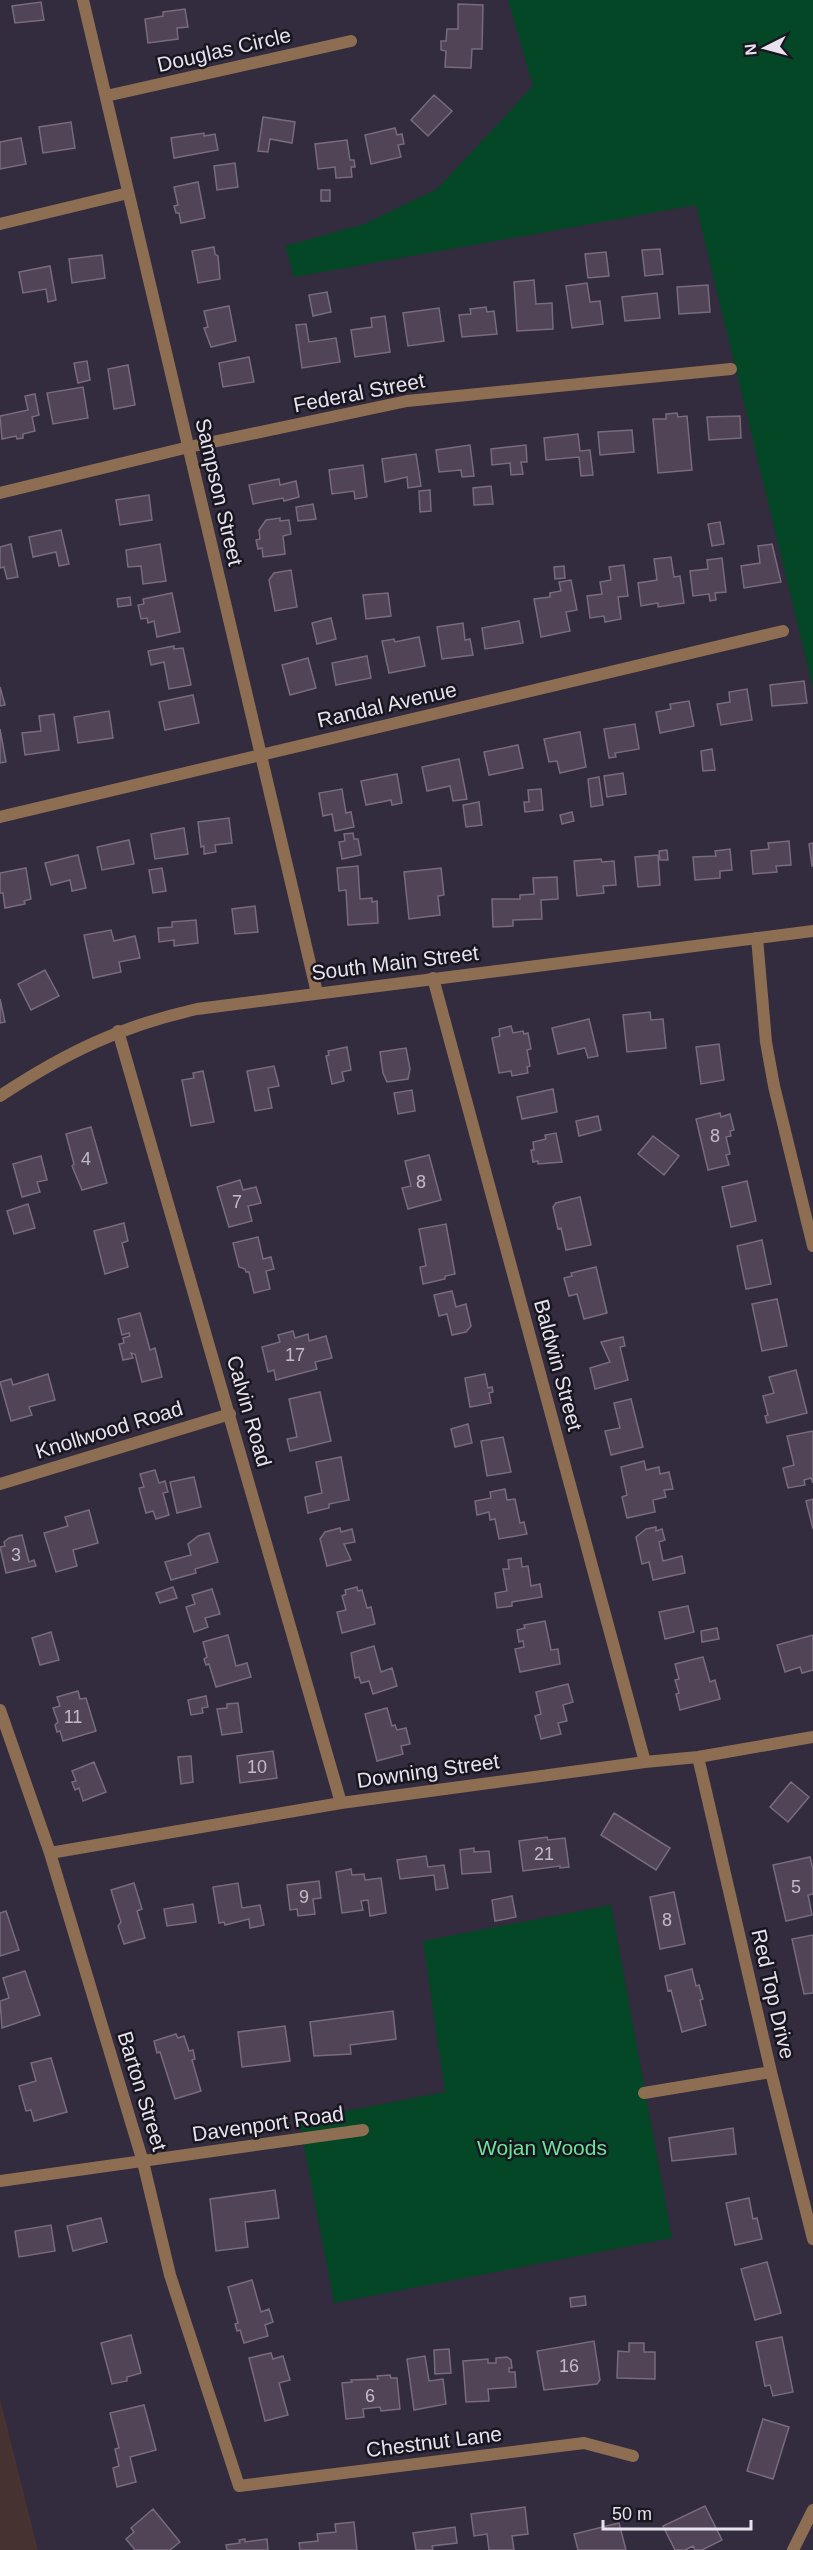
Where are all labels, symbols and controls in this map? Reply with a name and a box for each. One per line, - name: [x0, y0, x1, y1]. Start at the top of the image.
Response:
- north arrow: [735, 18, 795, 78]
- street label: Douglas Circle: [155, 23, 293, 76]
- text: N: [742, 43, 760, 56]
- street label: Federal Street: [291, 368, 427, 416]
- street label: Sampson Street: [191, 416, 248, 568]
- street label: Randal Avenue: [315, 677, 459, 732]
- street label: South Main Street: [310, 941, 480, 984]
- house number: 8: [710, 1126, 720, 1146]
- house number: 4: [81, 1149, 91, 1169]
- house number: 8: [416, 1172, 426, 1192]
- house number: 7: [232, 1192, 242, 1212]
- street label: Baldwin Street: [530, 1296, 587, 1433]
- house number: 17: [285, 1345, 305, 1365]
- street label: Calvin Road: [223, 1353, 276, 1469]
- street label: Knollwood Road: [32, 1396, 185, 1463]
- house number: 3: [11, 1545, 21, 1565]
- house number: 11: [64, 1707, 82, 1727]
- street label: Downing Street: [355, 1749, 501, 1792]
- house number: 10: [247, 1757, 267, 1777]
- house number: 21: [534, 1844, 554, 1864]
- house number: 5: [791, 1877, 801, 1897]
- house number: 9: [299, 1887, 309, 1907]
- house number: 8: [662, 1910, 672, 1930]
- street label: Red Top Drive: [747, 1927, 800, 2061]
- street label: Barton Street: [113, 2028, 172, 2154]
- street label: Davenport Road: [191, 2101, 345, 2146]
- park label: Wojan Woods: [477, 2136, 607, 2159]
- house number: 16: [559, 2356, 579, 2376]
- house number: 6: [365, 2386, 375, 2406]
- street label: Chestnut Lane: [365, 2422, 503, 2461]
- scale bar: [603, 2493, 752, 2531]
- text: 50 m: [612, 2504, 652, 2524]

